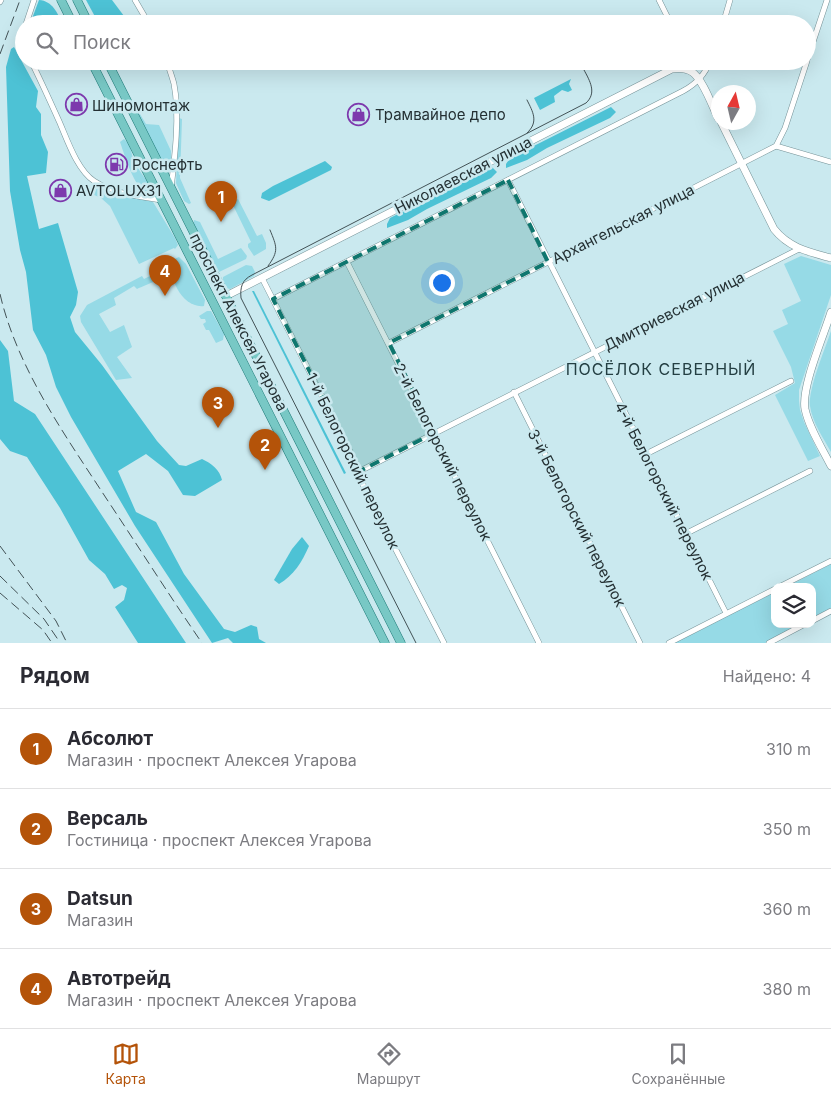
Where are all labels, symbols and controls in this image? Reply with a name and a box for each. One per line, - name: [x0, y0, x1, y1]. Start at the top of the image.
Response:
- search box: [15, 15, 816, 70]
- icon: search: [33, 29, 61, 57]
- text: Поиск: [73, 31, 131, 54]
- north arrow: [711, 85, 756, 130]
- shop icon: Шиномонтаж: [64, 93, 88, 117]
- place label: Шиномонтаж: [92, 96, 190, 115]
- shop icon: Трамвайное депо: [347, 102, 371, 126]
- place label: Трамвайное депо: [375, 105, 506, 124]
- street label: Николаевская улица: [391, 132, 535, 218]
- fuel station icon: Роснефть: [104, 152, 128, 176]
- place label: Роснефть: [132, 155, 203, 174]
- shop icon: AVTOLUX31: [48, 178, 72, 202]
- street label: Архангельская улица: [549, 180, 697, 268]
- place label: AVTOLUX31: [76, 181, 161, 200]
- pin: 1: [205, 181, 237, 222]
- street label: проспект Алексея Угарова: [186, 230, 292, 414]
- pin: 4: [149, 255, 181, 296]
- street label: Дмитриевская улица: [600, 267, 748, 355]
- your location: [429, 270, 455, 296]
- district label: ПОСЁЛОК СЕВЕРНЫЙ: [566, 359, 756, 379]
- street label: 2-й Белогорский переулок: [390, 360, 496, 544]
- street label: 1-й Белогорский переулок: [302, 370, 404, 552]
- pin: 3: [202, 387, 234, 428]
- street label: 4-й Белогорский переулок: [611, 399, 717, 583]
- street label: 3-й Белогорский переулок: [524, 426, 630, 610]
- pin: 2: [249, 429, 281, 470]
- map controls: [771, 583, 816, 628]
- button: layers: [771, 583, 816, 628]
- text: Рядом: [20, 663, 90, 688]
- text: Найдено: 4: [723, 666, 811, 686]
- text: Абсолют: [67, 727, 153, 750]
- text: 1: [33, 739, 39, 759]
- text: 310 m: [766, 739, 811, 759]
- text: Магазин · проспект Алексея Угарова: [67, 750, 357, 770]
- text: Версаль: [67, 807, 148, 830]
- text: 2: [31, 819, 41, 839]
- text: 350 m: [763, 819, 811, 839]
- text: Гостиница · проспект Алексея Угарова: [67, 830, 372, 850]
- text: Datsun: [67, 887, 133, 910]
- text: 3: [31, 899, 41, 919]
- text: 360 m: [763, 899, 811, 919]
- text: Магазин: [67, 910, 133, 930]
- text: Автотрейд: [67, 967, 171, 990]
- text: 4: [31, 979, 41, 999]
- text: 380 m: [763, 979, 811, 999]
- text: Магазин · проспект Алексея Угарова: [67, 990, 357, 1010]
- tab: Карта: [106, 1040, 146, 1087]
- tab: Маршрут: [357, 1040, 420, 1087]
- tab: Сохранённые: [631, 1040, 725, 1087]

